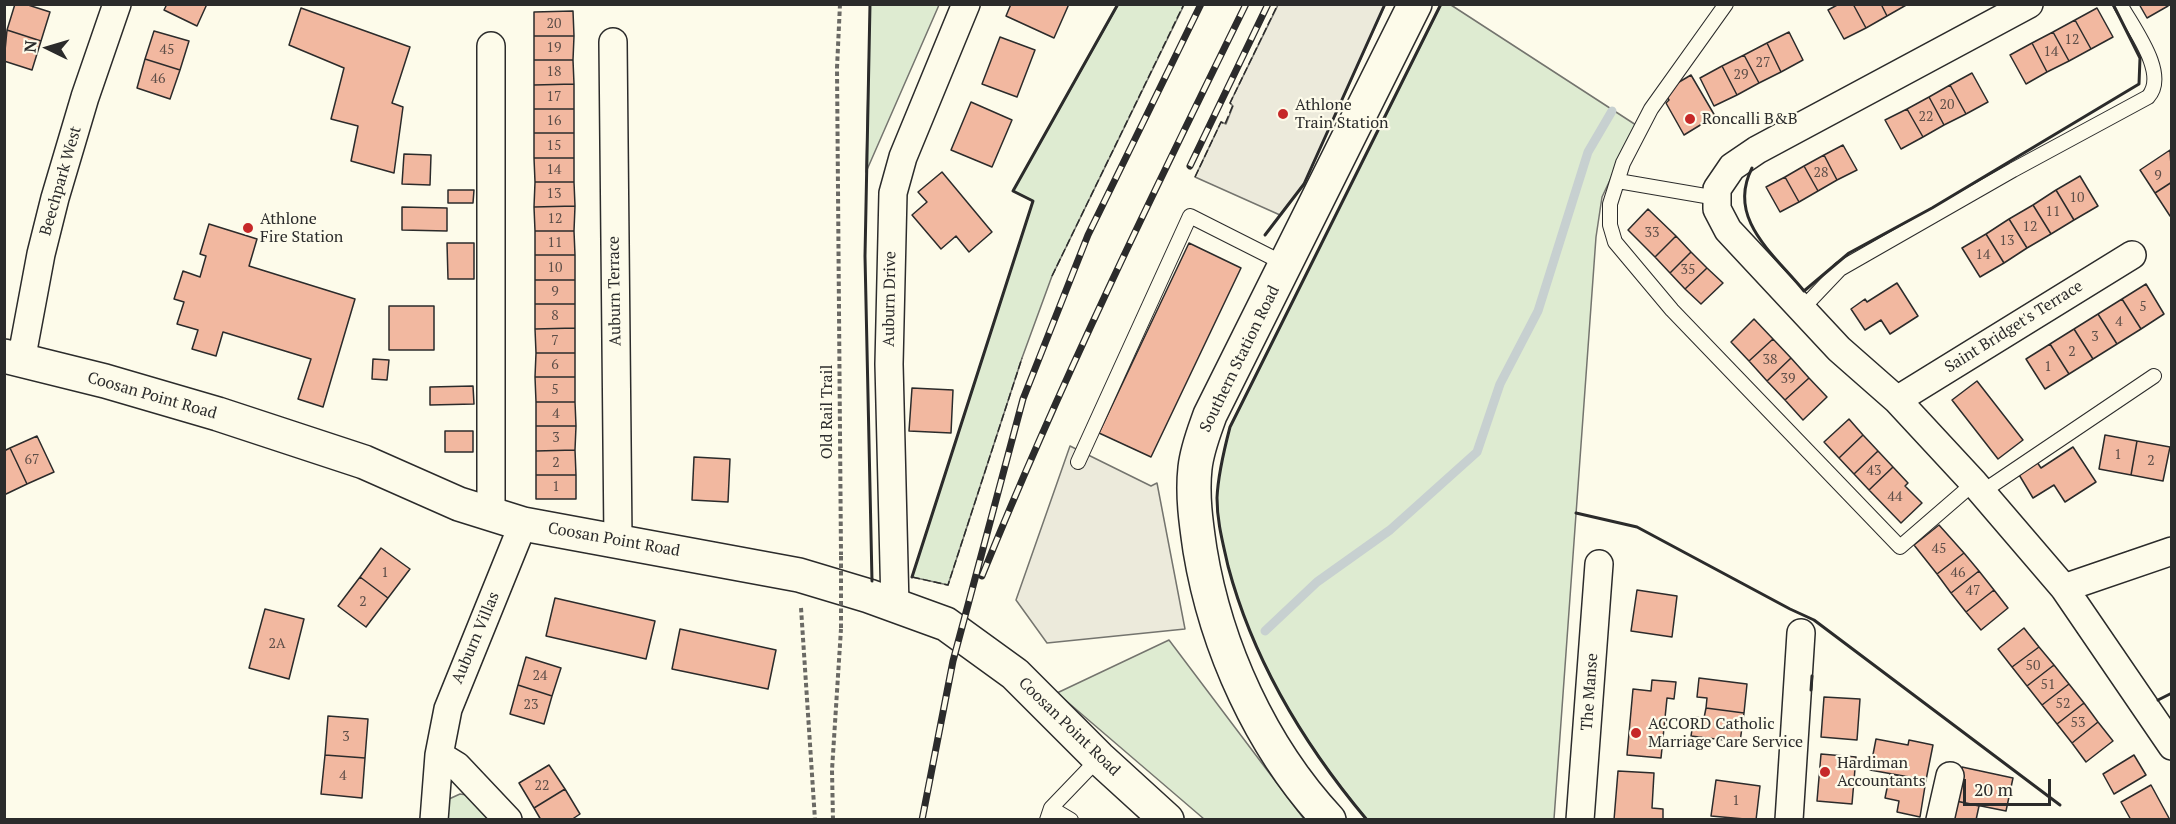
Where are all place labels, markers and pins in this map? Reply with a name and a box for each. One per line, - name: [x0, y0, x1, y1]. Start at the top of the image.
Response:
- place label: Athlone Train Station: [1295, 95, 1389, 133]
- marker: Athlone Train Station: [1276, 107, 1290, 121]
- place label: Roncalli B&B: [1702, 109, 1798, 129]
- marker: Roncalli B&B: [1683, 112, 1697, 126]
- place label: Athlone Fire Station: [260, 209, 343, 247]
- marker: Athlone Fire Station: [241, 221, 255, 235]
- place label: ACCORD Catholic Marriage Care Service: [1648, 714, 1803, 752]
- marker: ACCORD Catholic Marriage Care Service: [1629, 726, 1643, 740]
- place label: Hardiman Accountants: [1837, 753, 1926, 791]
- marker: Hardiman Accountants: [1818, 765, 1832, 779]

